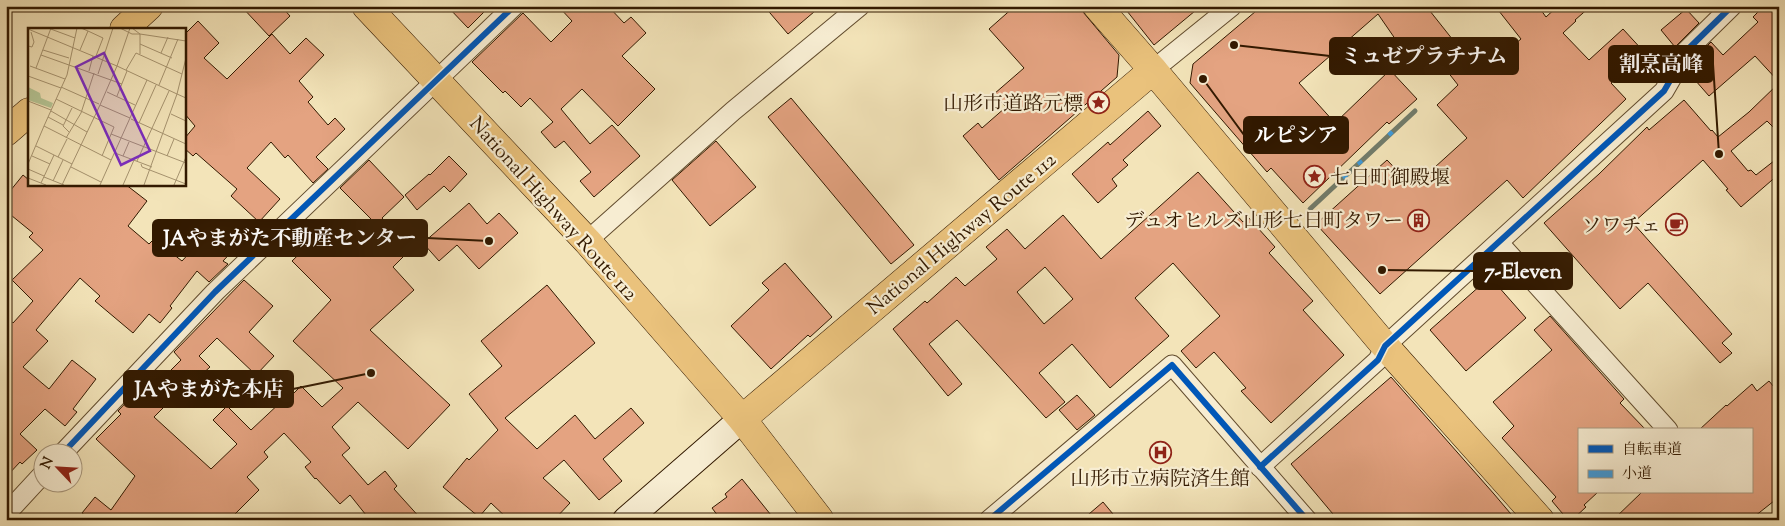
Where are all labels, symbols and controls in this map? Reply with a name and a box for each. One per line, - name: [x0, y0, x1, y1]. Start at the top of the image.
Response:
- inset map: [28, 28, 185, 185]
- callout: ミュゼプラチナム: [1330, 38, 1518, 74]
- text: ミュゼプラチナム: [1341, 43, 1507, 73]
- callout: 割烹高峰: [1609, 46, 1713, 82]
- text: 割烹高峰: [1619, 51, 1703, 81]
- place label: 山形市道路元標: [943, 91, 1083, 120]
- place icon: 山形市道路元標: [1087, 91, 1111, 115]
- street label: National Highway Route 112: [461, 111, 643, 308]
- callout: ルピシア: [1244, 117, 1348, 153]
- text: ルピシア: [1254, 122, 1338, 152]
- street label: National Highway Route 112: [862, 147, 1064, 323]
- place icon: 七日町御殿堰: [1302, 165, 1326, 189]
- place label: 七日町御殿堰: [1330, 165, 1450, 194]
- place label: デュオヒルズ山形七日町タワー: [1124, 208, 1403, 237]
- building icon: デュオヒルズ山形七日町タワー: [1407, 208, 1431, 232]
- place label: ソワチェ: [1582, 213, 1661, 242]
- cafe icon: ソワチェ: [1665, 213, 1689, 237]
- callout: JAやまがた不動産センター: [153, 220, 427, 256]
- text: JAやまがた不動産センター: [161, 225, 417, 255]
- callout: 7-Eleven: [1474, 253, 1572, 289]
- text: 7-Eleven: [1484, 258, 1562, 288]
- callout: JAやまがた本店: [124, 371, 293, 407]
- text: JAやまがた本店: [132, 376, 284, 406]
- legend: [1578, 428, 1752, 494]
- hospital icon: 山形市立病院済生館: [1148, 440, 1172, 464]
- text: 自転車道: [1622, 440, 1682, 461]
- north arrow: [32, 444, 82, 494]
- text: N: [37, 454, 59, 473]
- text: 小道: [1622, 464, 1652, 485]
- place label: 山形市立病院済生館: [1070, 466, 1250, 495]

